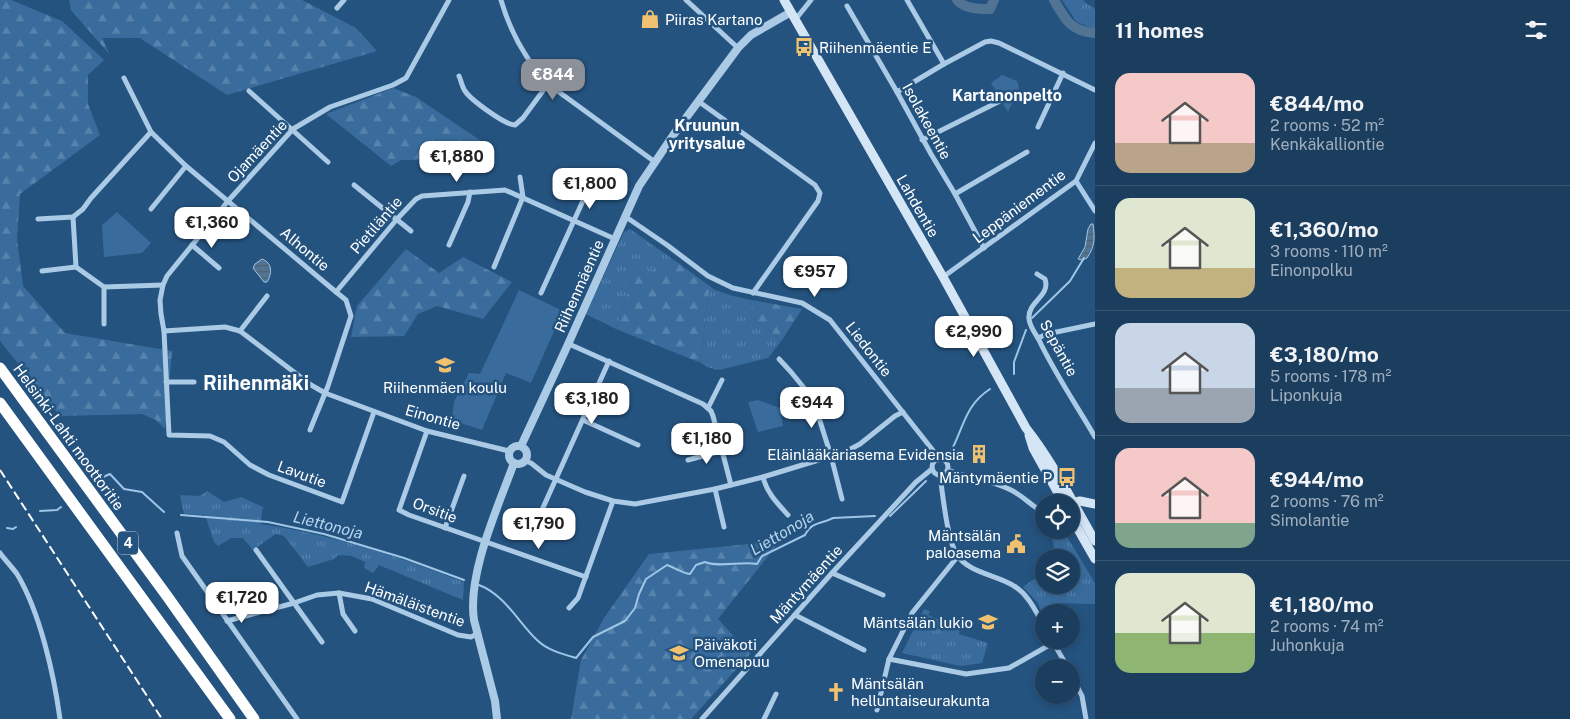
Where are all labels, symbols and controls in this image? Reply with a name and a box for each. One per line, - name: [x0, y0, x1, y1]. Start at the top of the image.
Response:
- shop icon: Piiras Kartano: [639, 8, 661, 30]
- place label: Piiras Kartano: [665, 11, 762, 28]
- icon: filters: [1522, 16, 1550, 44]
- text: 11 homes: [1115, 18, 1204, 43]
- bus stop icon: Riihenmäentie E: [793, 36, 815, 58]
- place label: Riihenmäentie E: [819, 39, 931, 56]
- pin: €844: [523, 58, 583, 101]
- text: €844: [532, 65, 574, 84]
- street label: Isolakeentie: [899, 80, 955, 162]
- district label: Kartanonpelto: [952, 86, 1062, 105]
- text: €844/mo: [1270, 91, 1364, 116]
- icon: home: [1155, 93, 1215, 153]
- street label: Ojamäentie: [224, 116, 290, 186]
- district label: Kruunun yritysalue: [669, 116, 745, 153]
- text: 2 rooms · 52 m²: [1270, 116, 1384, 135]
- text: Kenkäkalliontie: [1270, 135, 1385, 154]
- pin: €1,880: [416, 140, 498, 183]
- text: €1,880: [430, 147, 484, 166]
- street label: Leppäniementie: [969, 166, 1069, 246]
- pin: €1,800: [549, 168, 631, 210]
- street label: Lahdentie: [893, 172, 943, 240]
- text: €1,800: [564, 174, 616, 193]
- street label: Pietiläntie: [347, 193, 405, 257]
- pin: €1,360: [171, 206, 253, 249]
- text: €1,360: [185, 213, 239, 232]
- text: €1,360/mo: [1270, 217, 1379, 242]
- icon: home: [1155, 218, 1215, 278]
- street label: Alhontie: [277, 224, 333, 274]
- street label: Riihenmäentie: [551, 237, 607, 335]
- text: 3 rooms · 110 m²: [1270, 242, 1388, 261]
- pin: €957: [785, 256, 845, 298]
- text: Einonpolku: [1270, 261, 1353, 280]
- text: €957: [794, 262, 836, 281]
- pin: €2,990: [933, 316, 1015, 358]
- street label: Sepäntie: [1037, 317, 1081, 379]
- street label: Liedontie: [842, 318, 896, 380]
- text: €2,990: [946, 322, 1002, 341]
- text: €3,180/mo: [1270, 342, 1379, 367]
- icon: home: [1155, 343, 1215, 403]
- school or university icon: Riihenmäen koulu: [434, 354, 456, 376]
- street label: Helsinki-Lahti moottoritie: [10, 361, 128, 513]
- text: 5 rooms · 178 m²: [1270, 367, 1391, 386]
- district label: Riihenmäki: [203, 371, 309, 395]
- place label: Riihenmäen koulu: [383, 379, 507, 396]
- pin: €3,180: [551, 382, 633, 425]
- pin: €944: [782, 386, 842, 429]
- text: Liponkuja: [1270, 386, 1342, 405]
- text: €3,180: [565, 389, 619, 408]
- text: €944: [791, 393, 833, 412]
- street label: Einontie: [404, 401, 462, 433]
- pin: €1,180: [666, 422, 748, 465]
- text: €1,180: [682, 429, 732, 448]
- building icon: Eläinlääkäriasema Evidensia: [968, 443, 990, 465]
- place label: Eläinlääkäriasema Evidensia: [767, 446, 964, 463]
- street label: Lavutie: [275, 457, 329, 491]
- bus stop icon: Mäntymäentie P: [1056, 466, 1078, 488]
- text: €944/mo: [1270, 467, 1364, 492]
- icon: home: [1155, 468, 1215, 528]
- place label: Mäntymäentie P: [939, 469, 1052, 486]
- text: 2 rooms · 76 m²: [1270, 492, 1384, 511]
- street label: Orsitie: [410, 494, 460, 526]
- map controls: [1035, 494, 1080, 704]
- button: locate: [1035, 494, 1080, 539]
- water label: Liettonoja: [291, 507, 365, 543]
- water label: Liettonoja: [747, 507, 817, 559]
- pin: €1,790: [498, 508, 580, 550]
- text: Simolantie: [1270, 511, 1349, 530]
- text: €1,790: [513, 514, 565, 533]
- place label: Mäntsälän paloasema: [926, 527, 1001, 561]
- road number: 4: [118, 532, 138, 554]
- public building icon: Mäntsälän paloasema: [1005, 533, 1027, 555]
- street label: Mäntymäentie: [766, 541, 846, 627]
- button: layers: [1035, 549, 1080, 594]
- street label: Hämäläistentie: [363, 578, 467, 630]
- pin: €1,720: [201, 582, 283, 624]
- text: €1,720: [217, 588, 267, 607]
- text: €1,180/mo: [1270, 592, 1374, 617]
- icon: home: [1155, 593, 1215, 653]
- button: +: [1035, 604, 1080, 649]
- school or university icon: Mäntsälän lukio: [977, 611, 999, 633]
- place label: Mäntsälän lukio: [863, 614, 973, 631]
- text: 2 rooms · 74 m²: [1270, 617, 1384, 636]
- place label: Päiväkoti Omenapuu: [694, 636, 770, 670]
- text: Juhonkuja: [1270, 636, 1344, 655]
- school or university icon: Päiväkoti Omenapuu: [668, 642, 690, 664]
- button: −: [1035, 659, 1080, 704]
- place label: Mäntsälän helluntaiseurakunta: [851, 675, 990, 709]
- church icon: Mäntsälän helluntaiseurakunta: [825, 681, 847, 703]

